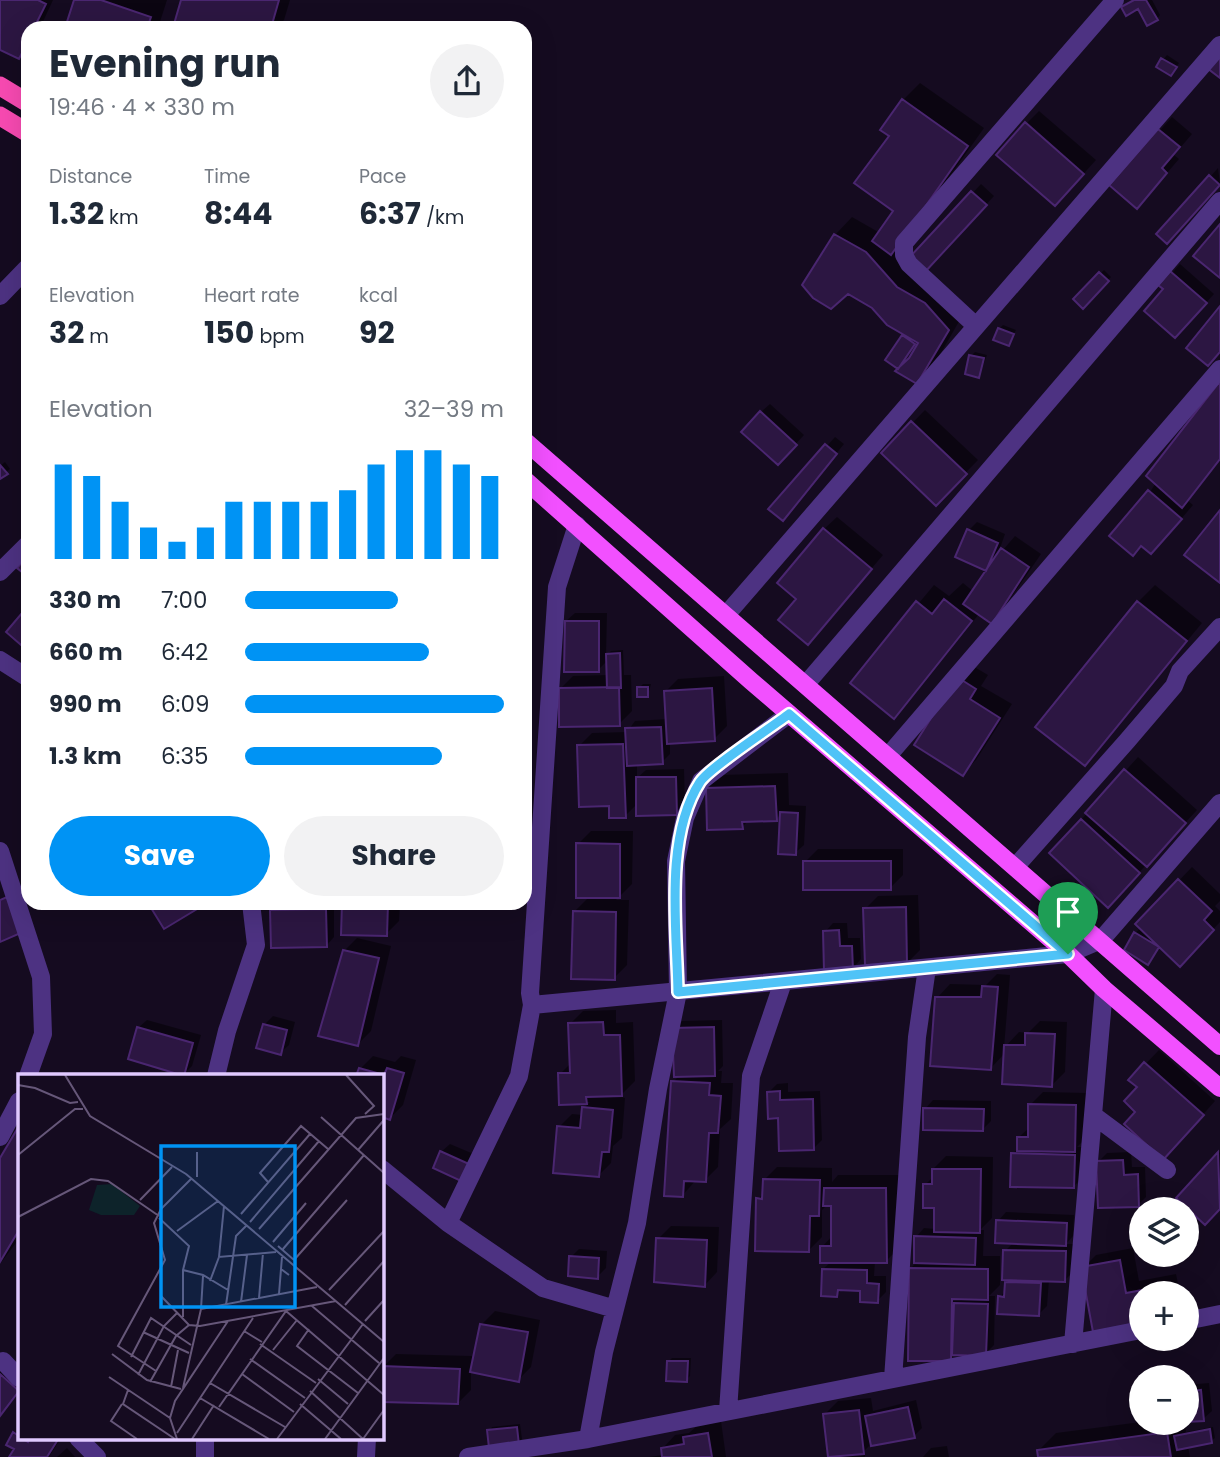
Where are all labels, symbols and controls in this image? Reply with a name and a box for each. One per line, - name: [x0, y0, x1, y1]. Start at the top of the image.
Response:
- text: Evening run: [49, 37, 281, 90]
- button: share: [430, 44, 504, 118]
- text: 19:46 · 4 × 330 m: [49, 91, 235, 123]
- text: Distance: [49, 163, 132, 190]
- text: Time: [204, 163, 250, 190]
- text: Pace: [359, 163, 406, 190]
- text: 1.32: [49, 192, 104, 235]
- text: 8:44: [204, 192, 273, 235]
- text: 6:37: [359, 192, 421, 235]
- text: km: [104, 204, 138, 231]
- text: /km: [421, 204, 464, 231]
- text: Elevation: [49, 282, 135, 309]
- text: Heart rate: [204, 282, 299, 309]
- text: kcal: [359, 282, 398, 309]
- text: 32: [49, 311, 84, 354]
- text: 150: [204, 311, 254, 354]
- text: 92: [359, 311, 395, 354]
- text: m: [84, 323, 109, 350]
- text: bpm: [254, 323, 305, 350]
- text: Elevation: [49, 393, 153, 425]
- text: 32–39 m: [404, 393, 504, 425]
- text: 330 m: [49, 584, 121, 616]
- text: 7:00: [161, 584, 207, 616]
- text: 660 m: [49, 636, 123, 668]
- text: 6:42: [161, 636, 208, 668]
- text: 990 m: [49, 688, 122, 720]
- text: 6:09: [161, 688, 209, 720]
- text: 1.3 km: [49, 740, 122, 772]
- text: 6:35: [161, 740, 209, 772]
- button: Save: [49, 816, 270, 896]
- button: Share: [284, 816, 504, 896]
- pin: [1038, 882, 1098, 954]
- icon: arrive: [1049, 893, 1087, 931]
- inset map: [18, 1074, 383, 1440]
- map controls: [1129, 1197, 1199, 1435]
- button: layers: [1129, 1197, 1199, 1267]
- button: +: [1129, 1281, 1199, 1351]
- button: −: [1129, 1365, 1199, 1435]

